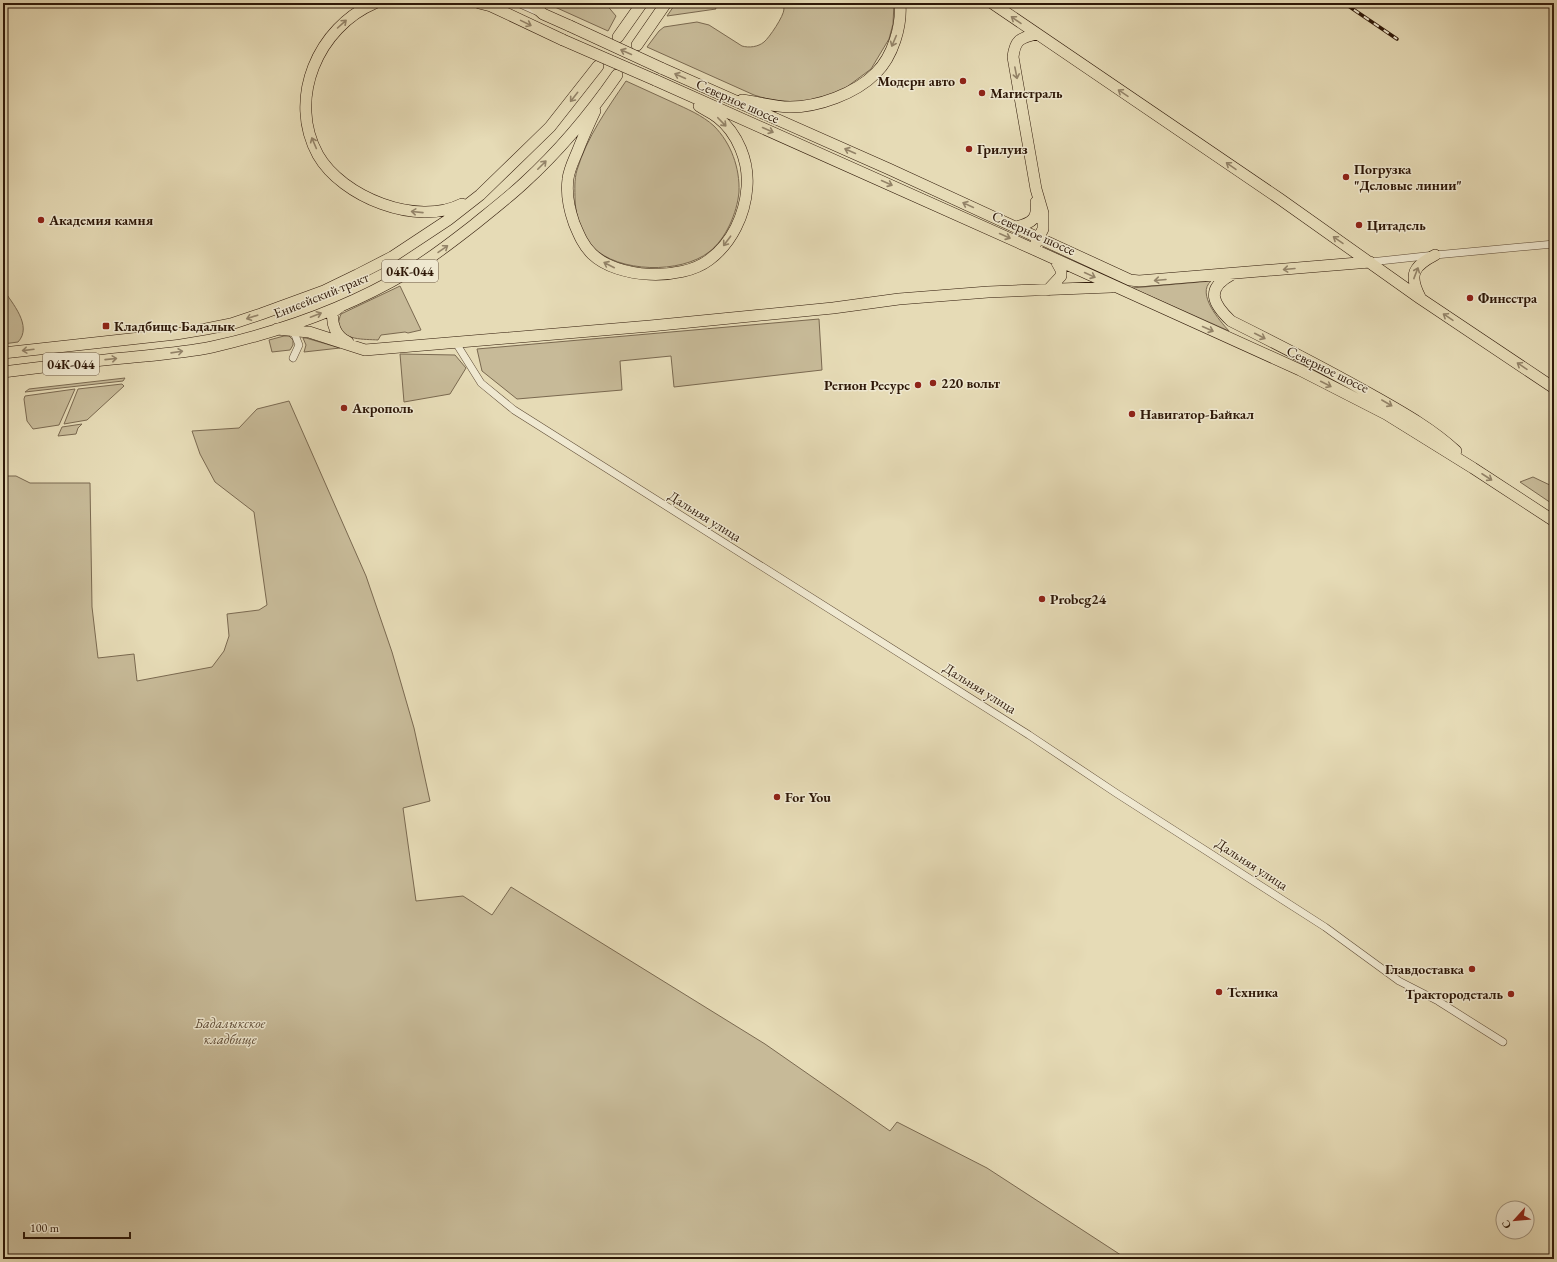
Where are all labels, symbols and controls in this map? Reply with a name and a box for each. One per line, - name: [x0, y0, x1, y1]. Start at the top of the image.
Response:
- one-way arrow: [1011, 16, 1022, 24]
- one-way arrow: [337, 19, 347, 29]
- one-way arrow: [520, 20, 532, 27]
- one-way arrow: [890, 35, 897, 47]
- one-way arrow: [620, 48, 632, 55]
- one-way arrow: [1012, 66, 1020, 79]
- one-way arrow: [674, 72, 686, 79]
- place label: Модерн авто: [877, 72, 955, 90]
- street label: Северное шоссе: [693, 75, 783, 128]
- marker: Модерн авто: [958, 76, 968, 86]
- place label: Магистраль: [990, 84, 1063, 102]
- marker: Магистраль: [977, 88, 987, 98]
- one-way arrow: [1118, 89, 1129, 97]
- one-way arrow: [570, 91, 578, 102]
- one-way arrow: [717, 117, 727, 127]
- one-way arrow: [761, 127, 773, 135]
- one-way arrow: [309, 138, 317, 150]
- place label: Грилуиз: [977, 140, 1028, 158]
- marker: Грилуиз: [964, 144, 974, 154]
- one-way arrow: [844, 147, 856, 155]
- one-way arrow: [537, 160, 547, 170]
- place label: Погрузка "Деловые линии": [1354, 160, 1462, 194]
- one-way arrow: [1226, 162, 1237, 170]
- marker: Погрузка "Деловые линии": [1341, 172, 1351, 182]
- one-way arrow: [880, 180, 892, 187]
- one-way arrow: [962, 201, 974, 208]
- street label: Северное шоссе: [989, 207, 1079, 260]
- one-way arrow: [411, 208, 424, 215]
- place label: Академия камня: [48, 211, 154, 229]
- marker: Академия камня: [36, 215, 46, 225]
- place label: Цитадель: [1367, 216, 1426, 234]
- marker: Цитадель: [1354, 220, 1364, 230]
- one-way arrow: [999, 233, 1011, 240]
- one-way arrow: [723, 235, 731, 246]
- one-way arrow: [1333, 236, 1344, 244]
- one-way arrow: [437, 244, 448, 253]
- road number: 04К-044: [382, 260, 438, 282]
- one-way arrow: [604, 261, 616, 268]
- one-way arrow: [1283, 266, 1296, 273]
- street label: Енисейский тракт: [271, 268, 372, 322]
- one-way arrow: [1412, 268, 1420, 280]
- one-way arrow: [1084, 272, 1096, 279]
- one-way arrow: [1154, 276, 1167, 283]
- place label: Финестра: [1478, 289, 1538, 307]
- marker: Финестра: [1465, 293, 1475, 303]
- one-way arrow: [309, 311, 321, 319]
- one-way arrow: [1443, 313, 1454, 321]
- one-way arrow: [246, 314, 259, 321]
- place label: Кладбище Бадалык: [114, 317, 235, 335]
- marker: Кладбище Бадалык: [101, 321, 111, 331]
- one-way arrow: [1202, 326, 1214, 333]
- one-way arrow: [1254, 333, 1266, 340]
- street label: Северное шоссе: [1284, 341, 1373, 397]
- one-way arrow: [22, 346, 35, 354]
- one-way arrow: [170, 348, 183, 356]
- road number: 04К-044: [43, 353, 99, 375]
- one-way arrow: [104, 356, 117, 363]
- one-way arrow: [1516, 362, 1527, 370]
- place label: 220 вольт: [941, 374, 1001, 392]
- place label: Регион Ресурс: [824, 376, 910, 394]
- marker: 220 вольт: [928, 378, 938, 388]
- marker: Регион Ресурс: [913, 380, 923, 390]
- one-way arrow: [1320, 381, 1332, 388]
- place label: Акрополь: [351, 399, 414, 417]
- one-way arrow: [1381, 400, 1393, 408]
- marker: Акрополь: [339, 403, 349, 413]
- place label: Навигатор-Байкал: [1140, 405, 1254, 423]
- marker: Навигатор-Байкал: [1127, 409, 1137, 419]
- one-way arrow: [1481, 473, 1492, 481]
- street label: Дальняя улица: [665, 486, 745, 546]
- place label: Probeg24: [1050, 590, 1107, 608]
- marker: Probeg24: [1037, 594, 1047, 604]
- street label: Дальняя улица: [940, 658, 1020, 718]
- place label: For You: [785, 788, 831, 806]
- marker: For You: [772, 792, 782, 802]
- street label: Дальняя улица: [1212, 834, 1292, 894]
- place label: Главдоставка: [1385, 960, 1465, 978]
- marker: Главдоставка: [1467, 964, 1477, 974]
- place label: Техника: [1227, 983, 1279, 1001]
- place label: Трактородеталь: [1405, 985, 1503, 1003]
- marker: Техника: [1214, 987, 1224, 997]
- marker: Трактородеталь: [1506, 989, 1516, 999]
- park label: Бадалыкское кладбище: [194, 1014, 266, 1048]
- north arrow: [1495, 1200, 1535, 1240]
- scale bar: [24, 1214, 130, 1240]
- text: С: [1498, 1218, 1514, 1231]
- text: 100 m: [30, 1220, 60, 1236]

